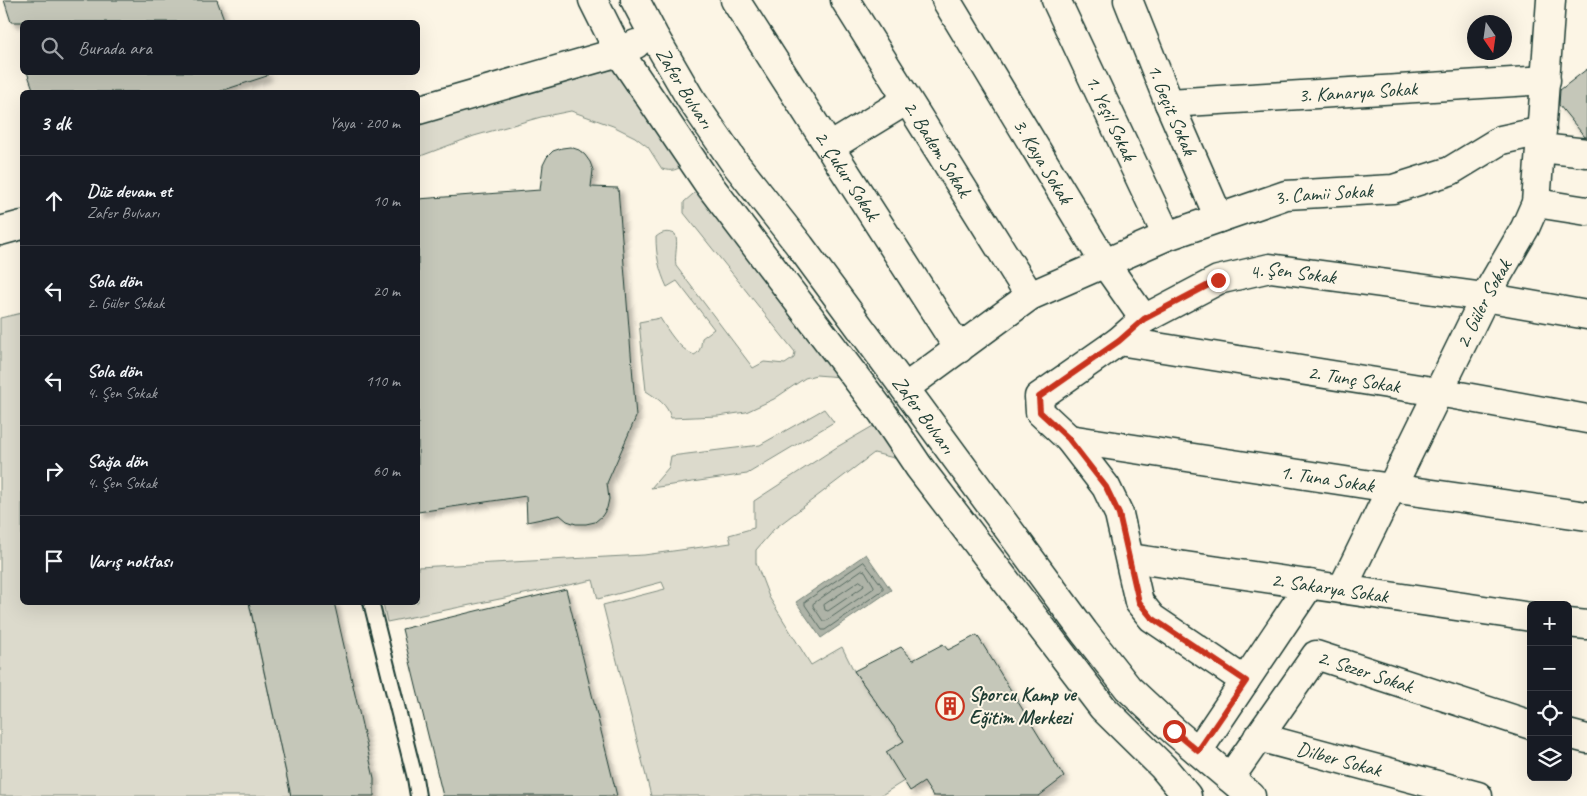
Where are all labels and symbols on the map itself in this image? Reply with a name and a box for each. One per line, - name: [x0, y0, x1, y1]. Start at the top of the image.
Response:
- north arrow: [1467, 15, 1512, 60]
- street label: Zafer Bulvarı: [650, 43, 720, 134]
- street label: 1. Geçit Sokak: [1142, 61, 1203, 160]
- street label: 1. Yeşil Sokak: [1080, 71, 1142, 166]
- street label: 3. Kanarya Sokak: [1297, 76, 1420, 108]
- street label: 2. Badem Sokak: [898, 96, 978, 203]
- street label: 3. Kaya Sokak: [1007, 114, 1079, 210]
- street label: 2. Çukur Sokak: [809, 126, 886, 226]
- street label: 3. Camii Sokak: [1271, 178, 1375, 211]
- street label: 2. Güler Sokak: [1450, 254, 1518, 352]
- street label: 4. Şen Sokak: [1247, 256, 1339, 290]
- route end: [1207, 269, 1230, 292]
- street label: 2. Tunç Sokak: [1306, 359, 1403, 399]
- street label: Zafer Bulvarı: [887, 371, 961, 460]
- street label: 1. Tuna Sokak: [1278, 459, 1377, 498]
- street label: 2. Sakarya Sokak: [1270, 567, 1392, 609]
- street label: 2. Sezer Sokak: [1314, 644, 1418, 699]
- place label: Sporcu Kamp ve Eğitim Merkezi: [969, 682, 1078, 730]
- building icon: Sporcu Kamp ve Eğitim Merkezi: [935, 691, 965, 721]
- route start: [1163, 720, 1186, 743]
- street label: Dilber Sokak: [1294, 736, 1386, 783]

